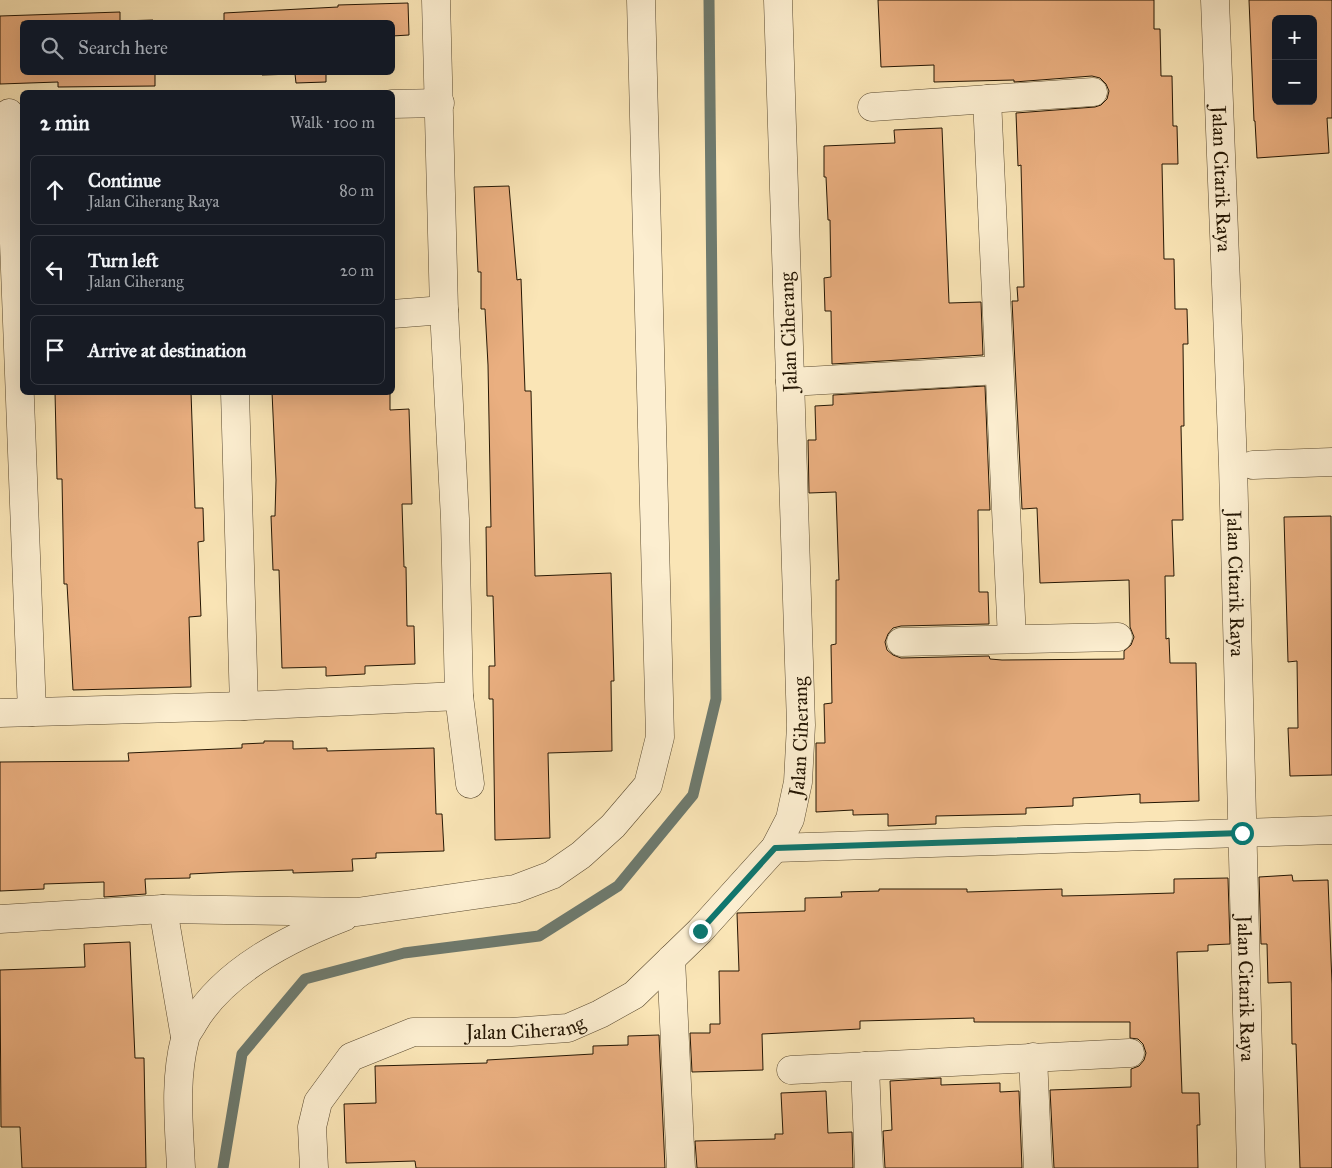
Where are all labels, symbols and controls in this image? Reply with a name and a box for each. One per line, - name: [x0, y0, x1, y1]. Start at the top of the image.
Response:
- map controls: [1272, 15, 1317, 105]
- button: +: [1272, 15, 1317, 60]
- search box: [20, 20, 395, 75]
- icon: search: [38, 34, 66, 62]
- text: Search here: [78, 36, 168, 59]
- button: −: [1272, 60, 1317, 105]
- street label: Jalan Citarik Raya: [1206, 103, 1237, 253]
- text: 2 min: [40, 110, 90, 136]
- text: Walk · 100 m: [290, 113, 375, 132]
- text: Continue: [88, 169, 161, 192]
- icon: ahead: [41, 176, 69, 204]
- text: 80 m: [339, 181, 374, 200]
- text: Jalan Ciherang Raya: [88, 192, 219, 211]
- text: Turn left: [88, 249, 158, 272]
- icon: left: [41, 256, 69, 284]
- text: 20 m: [340, 261, 374, 280]
- street label: Jalan Ciherang: [774, 271, 803, 394]
- text: Jalan Ciherang: [88, 272, 184, 291]
- icon: arrive: [41, 336, 69, 364]
- text: Arrive at destination: [88, 339, 246, 362]
- street label: Jalan Citarik Raya: [1221, 508, 1250, 658]
- street label: Jalan Ciherang: [783, 676, 813, 801]
- route start: [1231, 822, 1254, 845]
- street label: Jalan Citarik Raya: [1231, 913, 1260, 1062]
- route end: [689, 920, 712, 943]
- street label: Jalan Ciherang: [464, 1010, 590, 1045]

